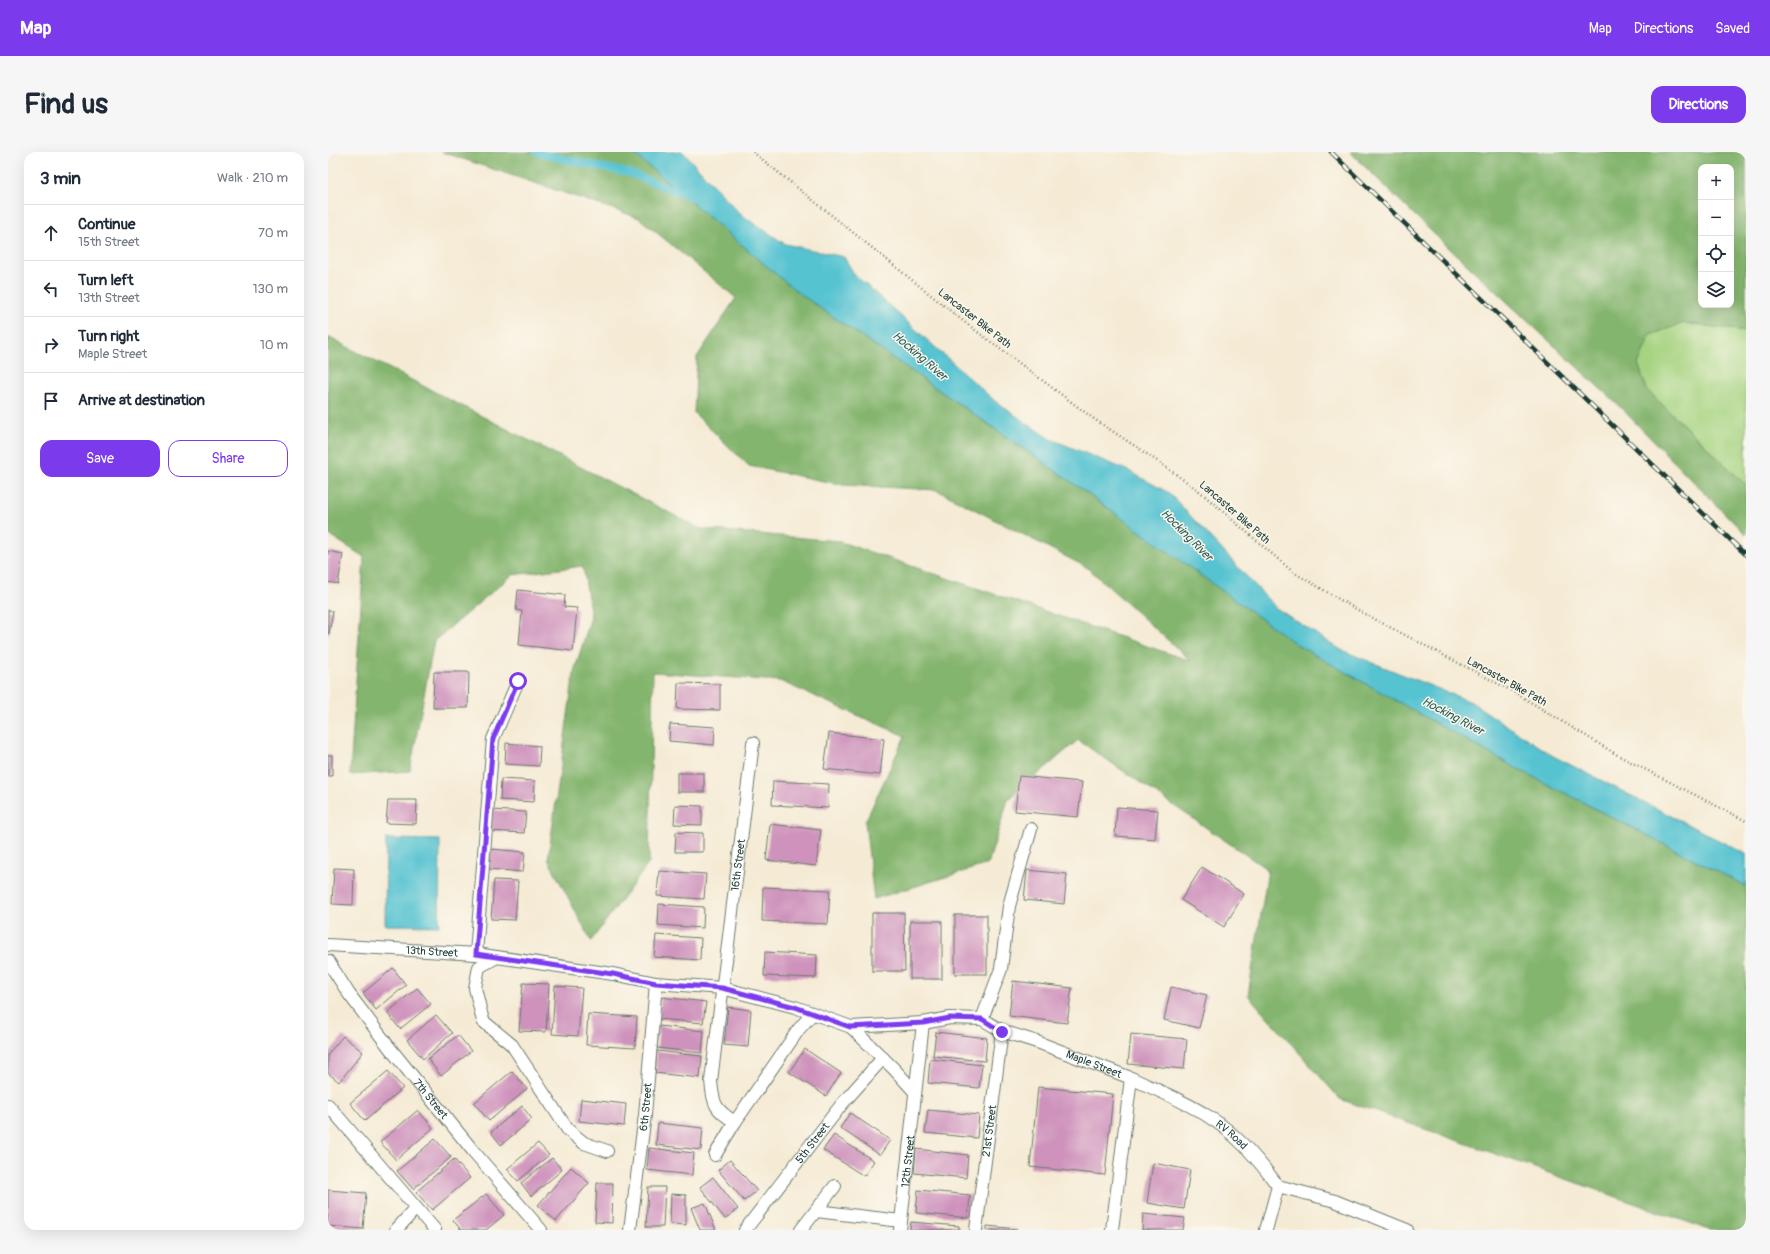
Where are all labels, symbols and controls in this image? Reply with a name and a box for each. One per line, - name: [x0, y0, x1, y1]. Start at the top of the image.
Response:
- text: Map: [20, 16, 51, 40]
- text: Map: [1589, 20, 1612, 37]
- text: Directions: [1634, 20, 1693, 37]
- text: Saved: [1715, 20, 1750, 37]
- button: Directions: [1651, 86, 1746, 123]
- text: Find us: [24, 87, 108, 122]
- map controls: [1698, 164, 1734, 308]
- button: +: [1698, 164, 1734, 200]
- text: 3 min: [40, 168, 81, 189]
- text: Walk · 210 m: [217, 170, 288, 186]
- button: −: [1698, 200, 1734, 236]
- text: Continue: [78, 215, 136, 234]
- icon: ahead: [40, 222, 62, 244]
- text: 70 m: [258, 225, 288, 241]
- text: 15th Street: [78, 234, 140, 250]
- button: locate: [1698, 236, 1734, 272]
- text: Turn left: [78, 271, 134, 290]
- button: layers: [1698, 272, 1734, 308]
- icon: left: [40, 278, 62, 300]
- text: 130 m: [252, 281, 288, 297]
- street label: Lancaster Bike Path: [935, 286, 1014, 351]
- text: 13th Street: [78, 290, 140, 306]
- text: Turn right: [78, 327, 139, 346]
- water label: Hocking River: [889, 329, 951, 385]
- icon: right: [40, 334, 62, 356]
- text: 10 m: [260, 337, 288, 353]
- text: Maple Street: [78, 346, 147, 362]
- icon: arrive: [40, 390, 62, 412]
- text: Arrive at destination: [78, 391, 205, 410]
- button: Save: [40, 440, 160, 477]
- button: Share: [168, 440, 288, 477]
- street label: Lancaster Bike Path: [1197, 478, 1273, 547]
- water label: Hocking River: [1157, 506, 1217, 566]
- street label: Lancaster Bike Path: [1464, 654, 1549, 709]
- route start: [509, 672, 527, 690]
- water label: Hocking River: [1419, 694, 1488, 740]
- street label: 16th Street: [729, 838, 748, 892]
- street label: 13th Street: [405, 944, 459, 960]
- route end: [993, 1023, 1011, 1041]
- street label: Maple Street: [1064, 1048, 1124, 1081]
- street label: 7th Street: [410, 1076, 451, 1122]
- street label: 6th Street: [637, 1082, 655, 1132]
- street label: 21st Street: [980, 1104, 999, 1158]
- street label: RV Road: [1213, 1117, 1250, 1152]
- street label: 5th Street: [793, 1120, 833, 1166]
- street label: 12th Street: [899, 1134, 918, 1188]

